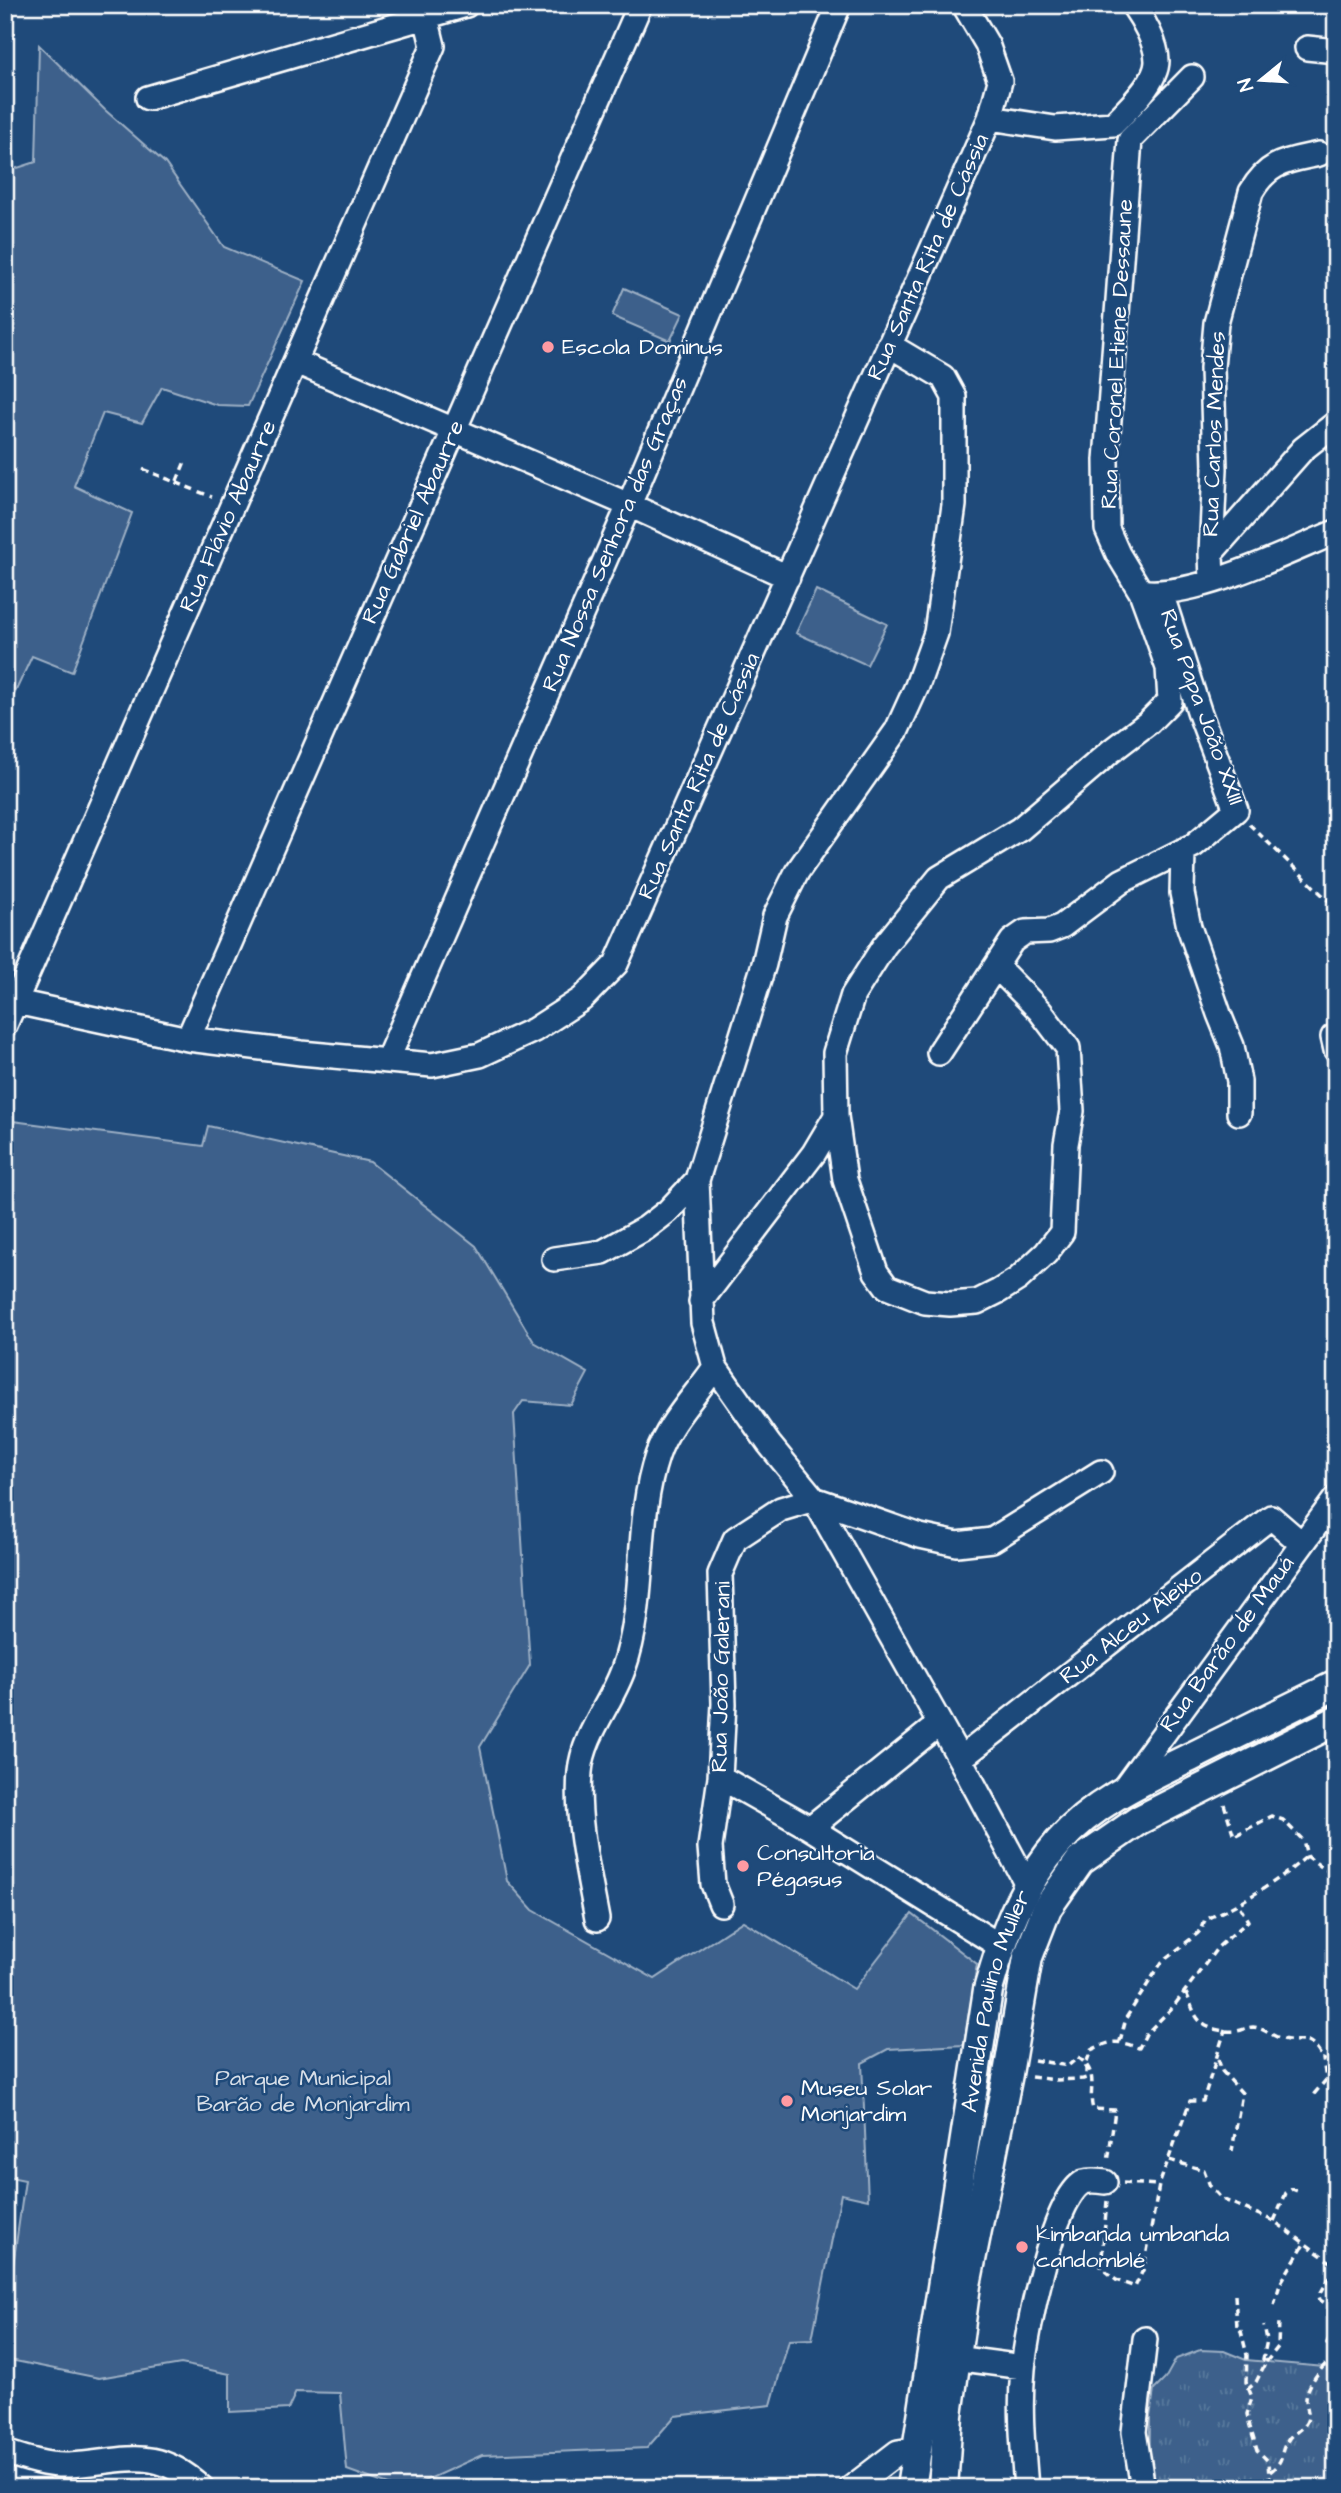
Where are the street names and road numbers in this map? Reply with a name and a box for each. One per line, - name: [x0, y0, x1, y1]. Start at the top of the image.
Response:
- street label: Rua Santa Rita de Cássia: [859, 128, 997, 385]
- street label: Rua Coronel Etiene Dessaune: [1093, 198, 1141, 510]
- street label: Rua Carlos Mendes: [1194, 331, 1234, 537]
- street label: Rua Nossa Senhora das Graças: [534, 372, 696, 696]
- street label: Rua Flávio Abaurre: [171, 415, 285, 617]
- street label: Rua Gabriel Abaurre: [354, 415, 472, 629]
- street label: Rua Papa João XXIII: [1152, 605, 1252, 809]
- street label: Rua Santa Rita de Cássia: [630, 647, 768, 904]
- street label: Rua Barão de Mauá: [1152, 1549, 1302, 1739]
- street label: Rua Alceu Aleixo: [1053, 1560, 1209, 1692]
- street label: Rua João Galerani: [703, 1581, 739, 1773]
- street label: Avenida Paulino Muller: [953, 1884, 1039, 2114]

